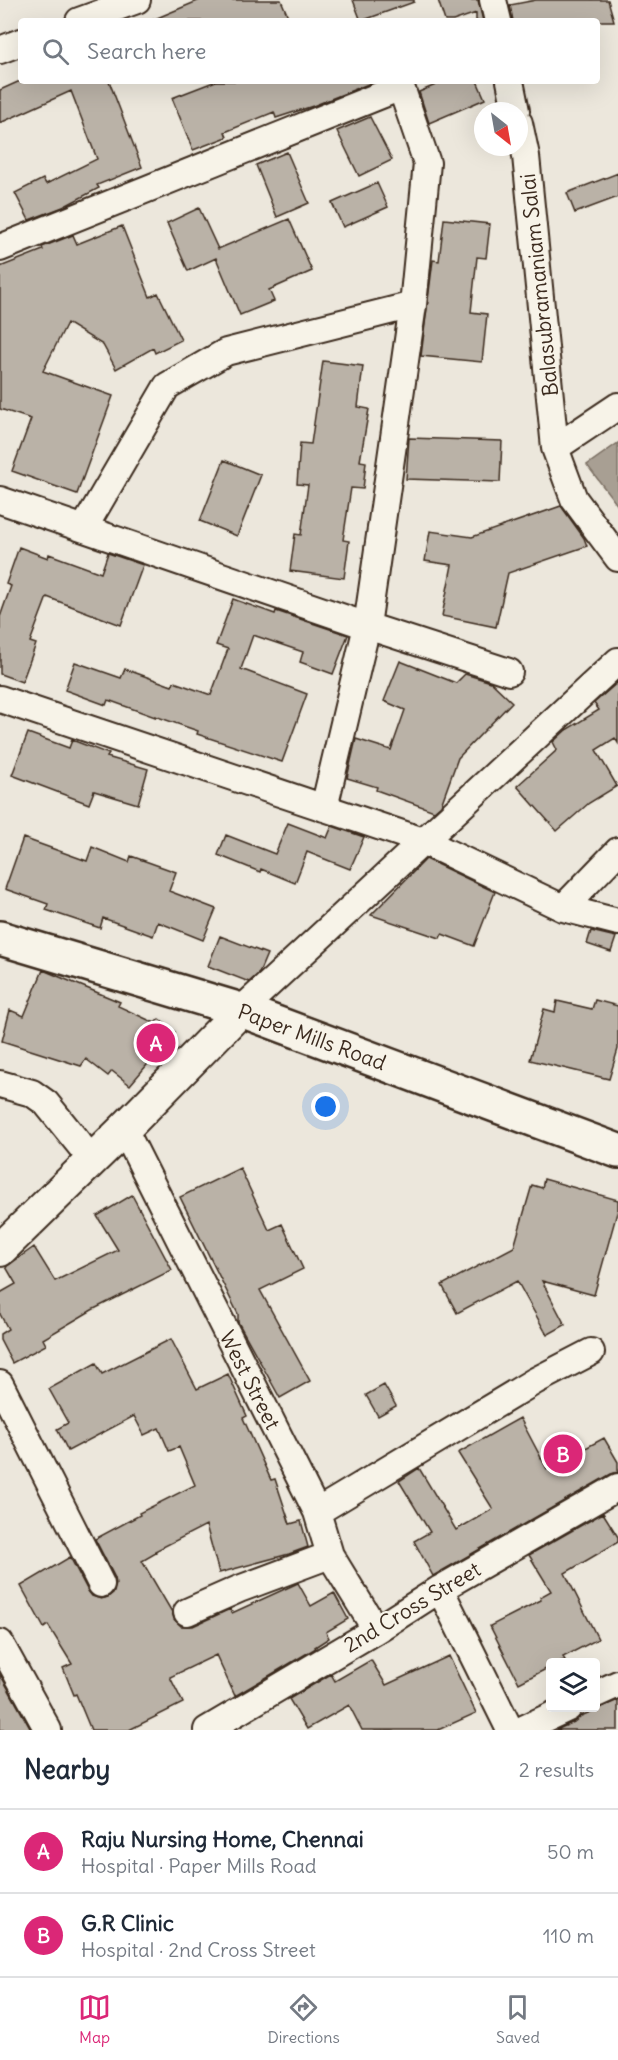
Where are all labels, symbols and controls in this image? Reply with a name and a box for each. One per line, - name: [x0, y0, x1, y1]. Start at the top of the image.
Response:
- search box: [18, 18, 600, 84]
- icon: search: [39, 35, 72, 68]
- text: Search here: [87, 37, 206, 65]
- north arrow: [474, 102, 528, 156]
- street label: Balasubramaniam Salai: [514, 172, 564, 398]
- street label: Paper Mills Road: [234, 998, 390, 1076]
- pin: A: [136, 1020, 176, 1066]
- your location: [311, 1092, 340, 1121]
- street label: West Street: [214, 1326, 286, 1434]
- pin: B: [544, 1432, 582, 1476]
- street label: 2nd Cross Street: [339, 1556, 485, 1658]
- map controls: [546, 1658, 600, 1712]
- button: layers: [546, 1658, 600, 1712]
- text: Nearby: [24, 1753, 110, 1786]
- text: 2 results: [519, 1757, 594, 1782]
- text: Raju Nursing Home, Chennai: [81, 1825, 364, 1853]
- text: A: [37, 1839, 50, 1864]
- text: 50 m: [547, 1839, 594, 1864]
- text: Hospital · Paper Mills Road: [81, 1853, 317, 1878]
- text: G.R Clinic: [81, 1909, 174, 1937]
- text: B: [37, 1923, 50, 1948]
- text: 110 m: [543, 1923, 594, 1948]
- text: Hospital · 2nd Cross Street: [81, 1937, 316, 1962]
- tab: Map: [78, 1991, 111, 2047]
- tab: Directions: [267, 1991, 340, 2047]
- tab: Saved: [496, 1991, 540, 2047]

